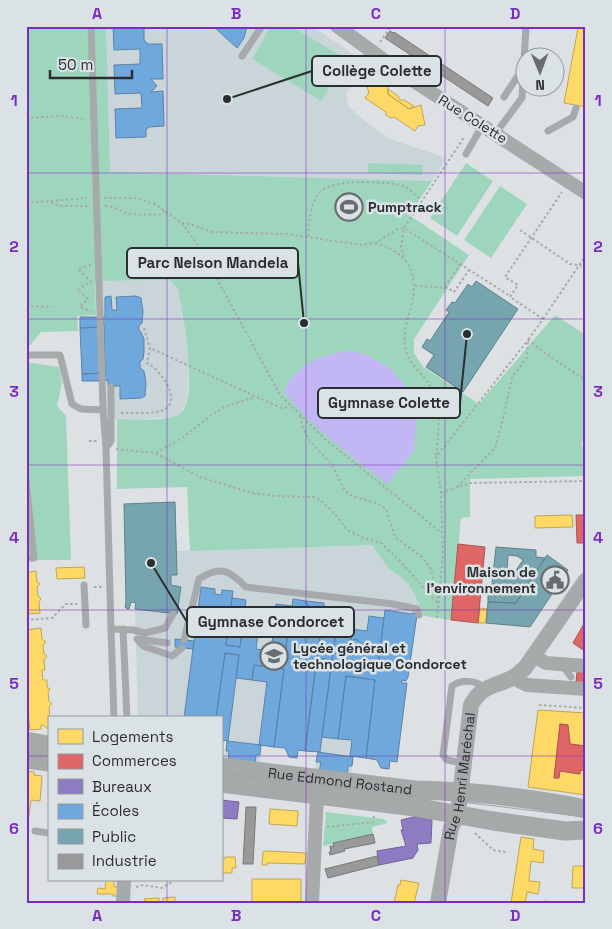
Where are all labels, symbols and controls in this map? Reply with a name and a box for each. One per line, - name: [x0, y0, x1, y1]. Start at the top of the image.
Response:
- text: A: [92, 3, 102, 24]
- text: B: [231, 3, 241, 24]
- text: C: [371, 3, 381, 24]
- text: D: [510, 3, 520, 24]
- scale bar: [50, 48, 132, 80]
- north arrow: [514, 48, 564, 98]
- text: 50 m: [58, 55, 93, 74]
- callout: Collège Colette: [312, 56, 441, 86]
- text: Collège Colette: [322, 61, 432, 80]
- text: N: [535, 76, 545, 94]
- text: 1: [10, 90, 18, 111]
- text: 1: [594, 90, 602, 111]
- street label: Rue Colette: [435, 91, 511, 147]
- sports icon: Pumptrack: [334, 192, 364, 222]
- place label: Pumptrack: [368, 198, 442, 216]
- text: 2: [9, 236, 19, 257]
- text: 2: [593, 236, 603, 257]
- callout: Parc Nelson Mandela: [127, 248, 298, 278]
- text: Parc Nelson Mandela: [138, 253, 289, 272]
- text: 3: [9, 381, 19, 402]
- text: 3: [593, 381, 603, 402]
- callout: Gymnase Colette: [318, 388, 460, 418]
- text: Gymnase Colette: [328, 393, 450, 412]
- text: 4: [9, 527, 19, 548]
- text: 4: [593, 527, 603, 548]
- place label: Maison de l'environnement: [427, 563, 536, 597]
- public building icon: Maison de l'environnement: [540, 565, 570, 595]
- callout: Gymnase Condorcet: [187, 607, 354, 637]
- text: Gymnase Condorcet: [198, 612, 345, 631]
- place label: Lycée général et technologique Condorcet: [293, 639, 467, 673]
- school or university icon: Lycée général et technologique Condorcet: [259, 641, 289, 671]
- text: 5: [9, 673, 19, 694]
- text: 5: [593, 673, 603, 694]
- street label: Rue Henri Maréchal: [440, 711, 479, 841]
- legend: [48, 716, 222, 882]
- text: Logements: [92, 727, 174, 746]
- text: Commerces: [92, 751, 177, 770]
- street label: Rue Edmond Rostand: [267, 764, 413, 799]
- text: Bureaux: [92, 777, 152, 796]
- text: Écoles: [92, 801, 139, 820]
- text: 6: [9, 818, 19, 839]
- text: 6: [593, 818, 603, 839]
- text: Public: [92, 827, 136, 846]
- text: Industrie: [92, 851, 157, 870]
- text: A: [92, 905, 102, 926]
- text: B: [231, 905, 241, 926]
- text: C: [371, 905, 381, 926]
- text: D: [510, 905, 520, 926]

